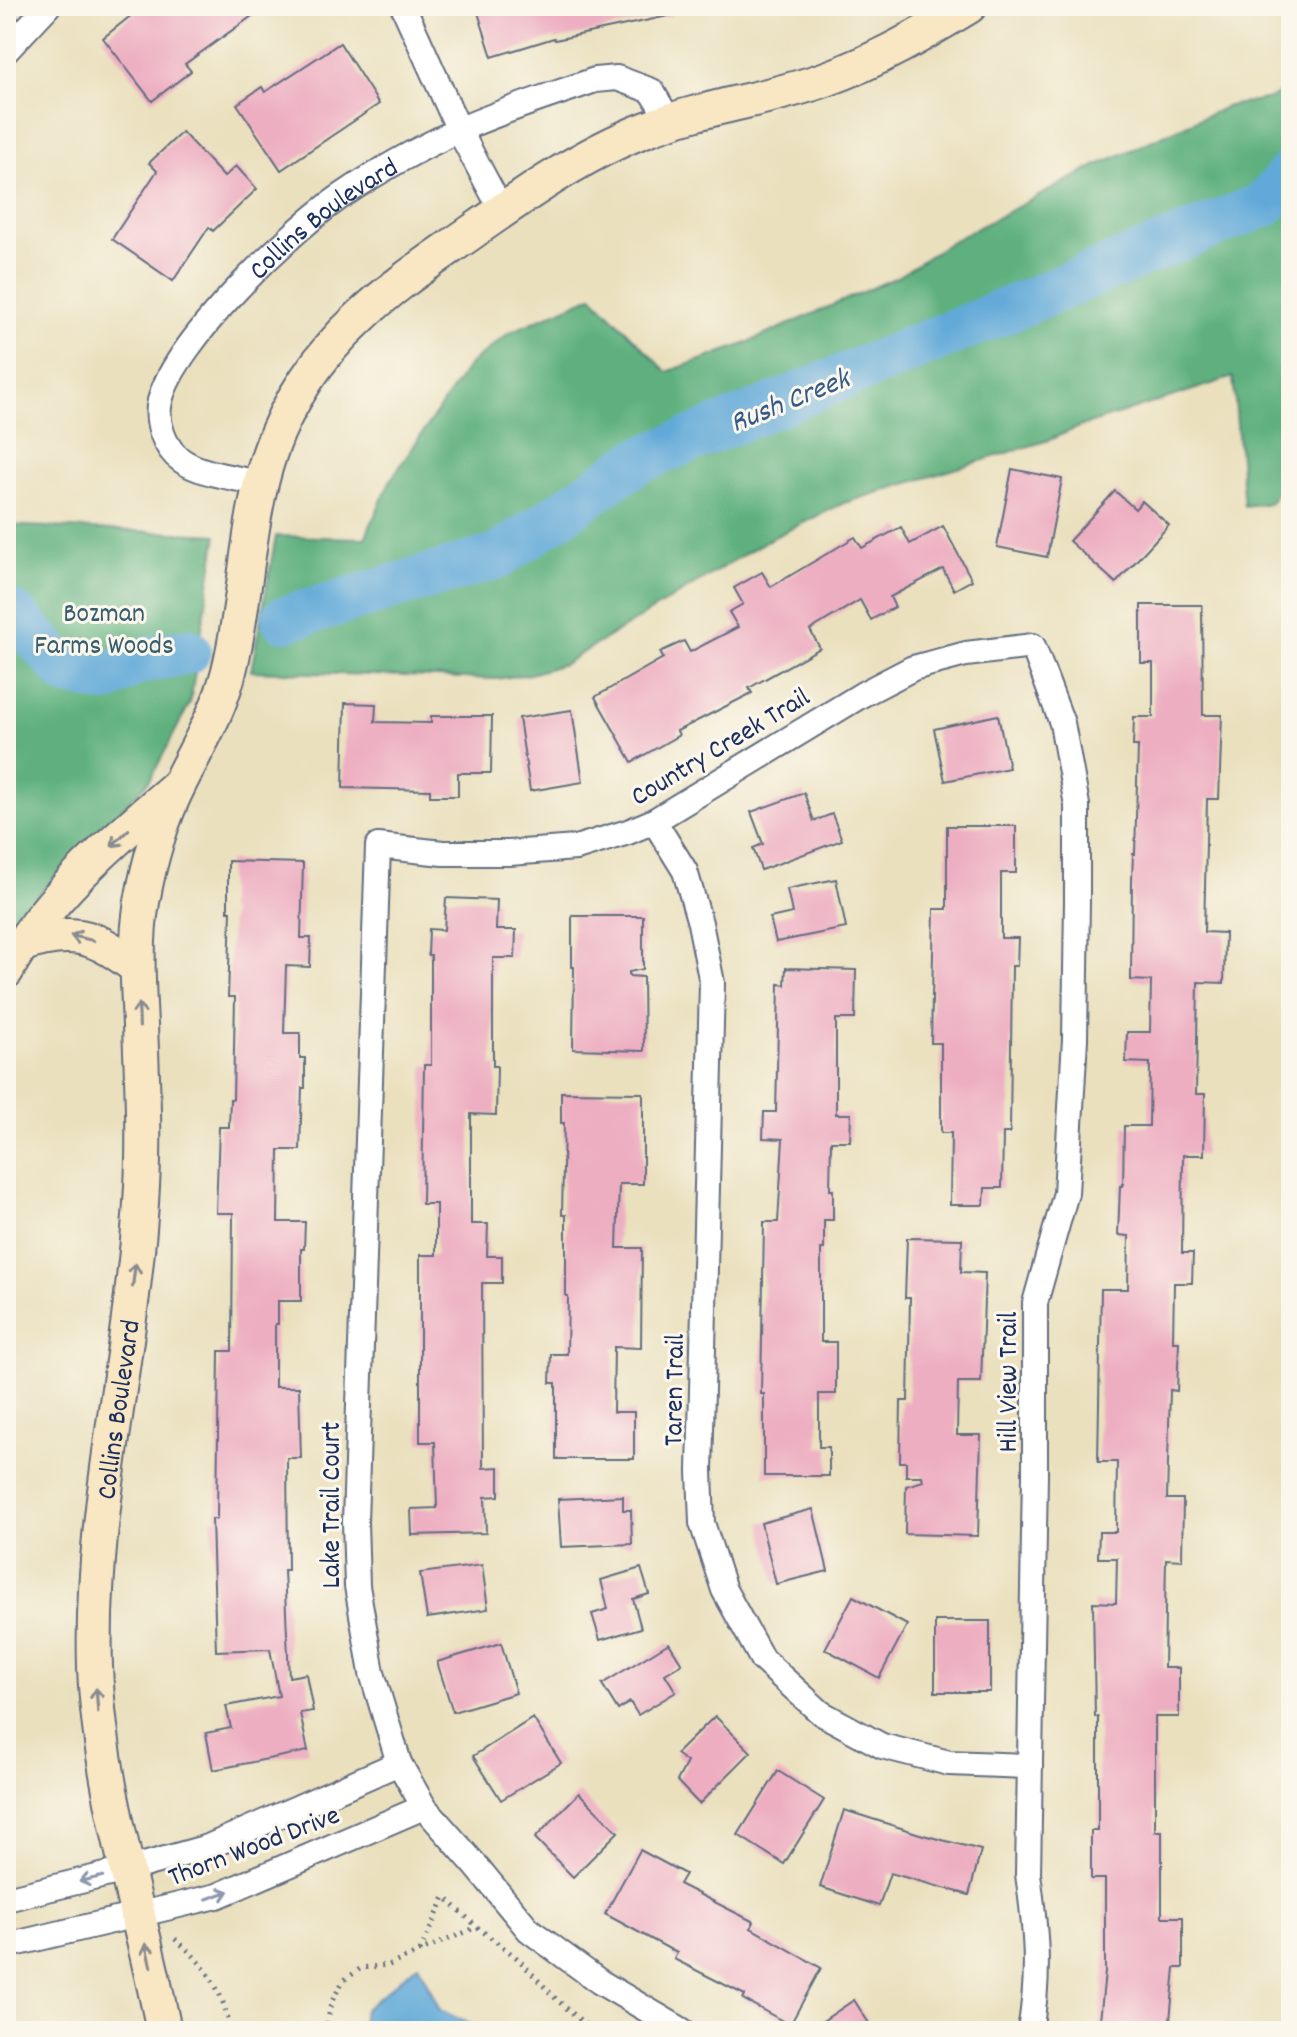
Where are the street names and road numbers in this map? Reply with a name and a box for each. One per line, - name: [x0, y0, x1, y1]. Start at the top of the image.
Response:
- street label: Collins Boulevard: [242, 150, 407, 291]
- street label: Country Creek Trail: [624, 680, 819, 819]
- street label: Hill View Trail: [991, 1311, 1031, 1453]
- street label: Collins Boulevard: [89, 1318, 154, 1502]
- street label: Taren Trail: [656, 1333, 698, 1447]
- street label: Lake Trail Court: [314, 1422, 354, 1588]
- street label: Thorn Wood Drive: [163, 1798, 346, 1900]

